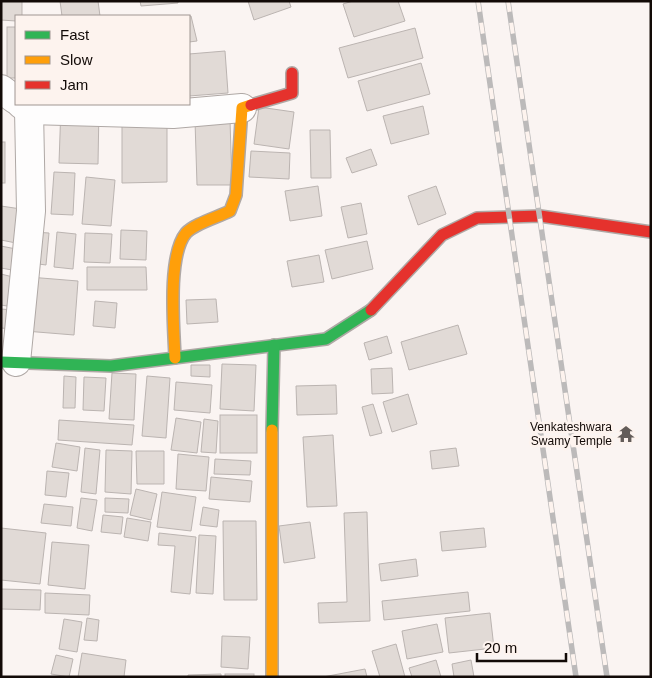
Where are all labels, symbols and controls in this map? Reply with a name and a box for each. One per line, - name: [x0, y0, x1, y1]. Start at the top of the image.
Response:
- legend: [15, 15, 190, 105]
- text: Fast: [60, 26, 90, 43]
- text: Slow: [60, 51, 93, 68]
- text: Jam: [60, 76, 88, 93]
- place label: Venkateshwara Swamy Temple: [530, 420, 612, 448]
- temple icon: Venkateshwara Swamy Temple: [616, 424, 636, 444]
- scale bar: [477, 630, 566, 662]
- text: 20 m: [484, 639, 517, 656]

